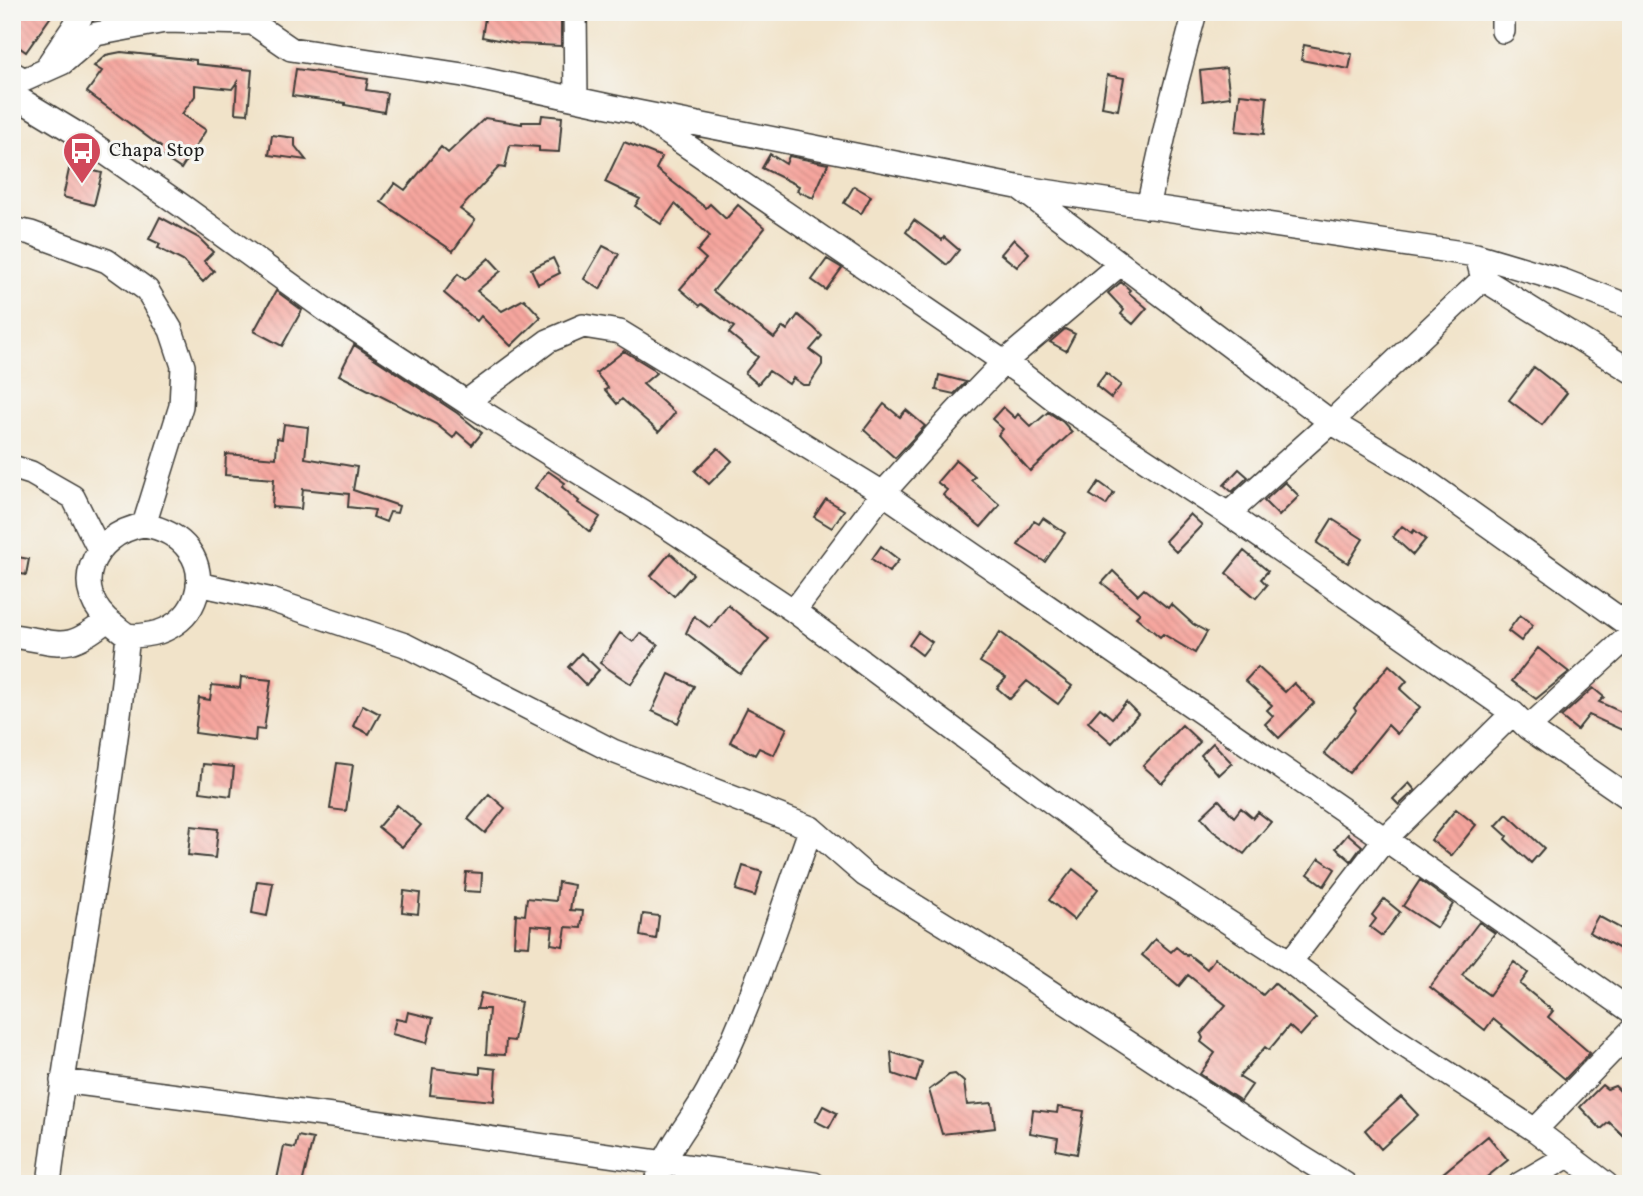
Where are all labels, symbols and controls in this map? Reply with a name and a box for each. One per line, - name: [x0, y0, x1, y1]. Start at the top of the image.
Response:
- bus stop icon: Chapa Stop: [61, 130, 103, 185]
- place label: Chapa Stop: [109, 138, 204, 164]

